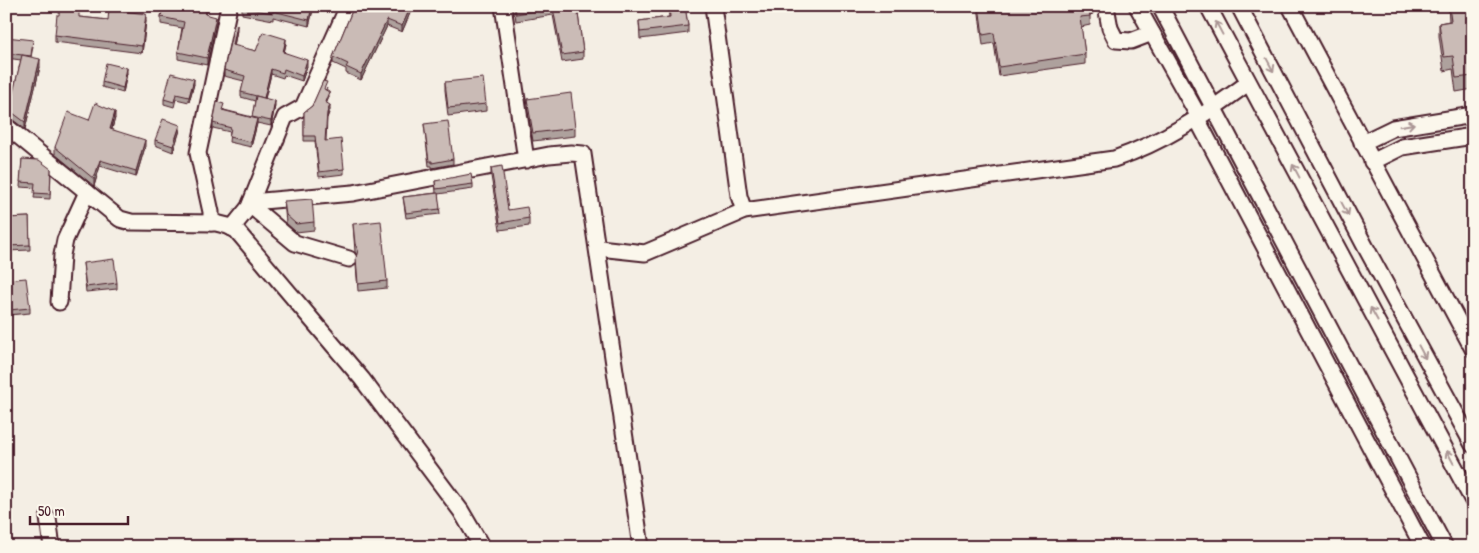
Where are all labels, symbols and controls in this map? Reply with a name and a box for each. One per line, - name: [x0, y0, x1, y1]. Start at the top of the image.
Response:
- one-way arrow: [1214, 21, 1223, 36]
- one-way arrow: [1266, 57, 1275, 72]
- one-way arrow: [1399, 120, 1415, 130]
- one-way arrow: [1291, 164, 1300, 179]
- one-way arrow: [1341, 201, 1350, 216]
- one-way arrow: [1369, 307, 1378, 322]
- one-way arrow: [1418, 344, 1427, 359]
- one-way arrow: [1445, 450, 1455, 465]
- scale bar: [30, 493, 128, 525]
- text: 50 m: [38, 500, 65, 521]

